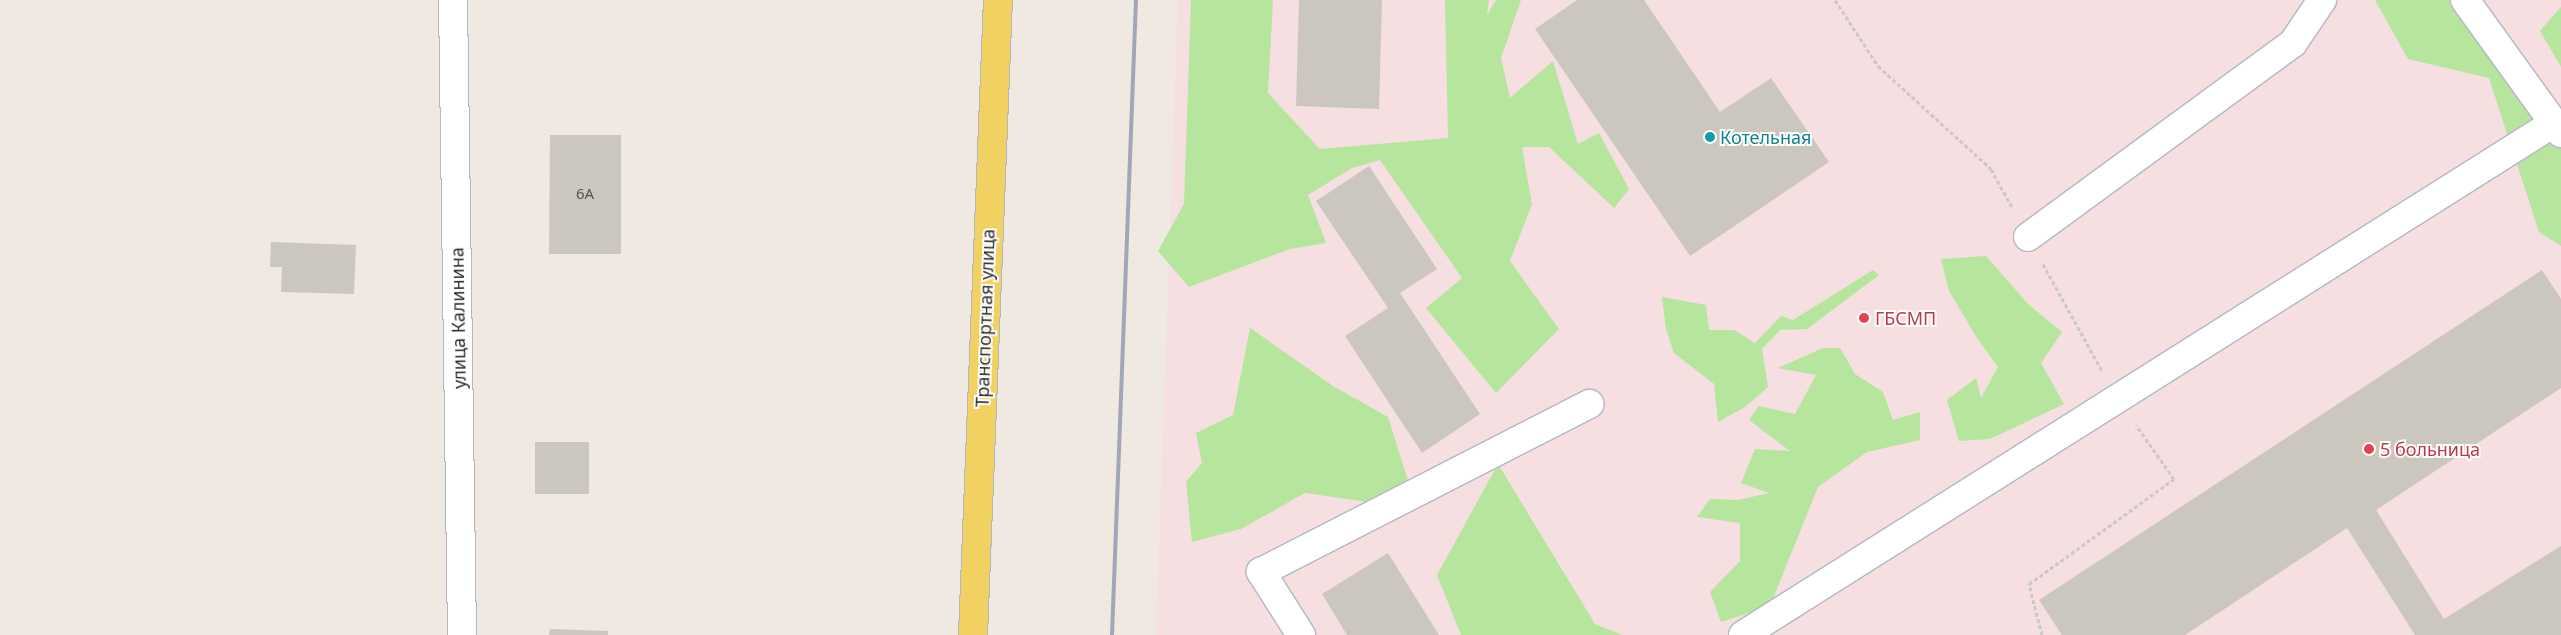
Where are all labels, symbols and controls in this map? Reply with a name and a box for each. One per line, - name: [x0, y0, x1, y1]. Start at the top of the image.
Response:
- place label: Котельная: [1720, 126, 1811, 148]
- marker: Котельная: [1704, 131, 1716, 143]
- house number: 6А: [576, 185, 594, 203]
- street label: Транспортная улица: [971, 229, 999, 407]
- street label: улица Калинина: [446, 247, 470, 389]
- place label: ГБСМП: [1875, 307, 1936, 329]
- marker: ГБСМП: [1857, 311, 1871, 325]
- place label: 5 больница: [2380, 438, 2480, 460]
- marker: 5 больница: [2362, 442, 2376, 456]

